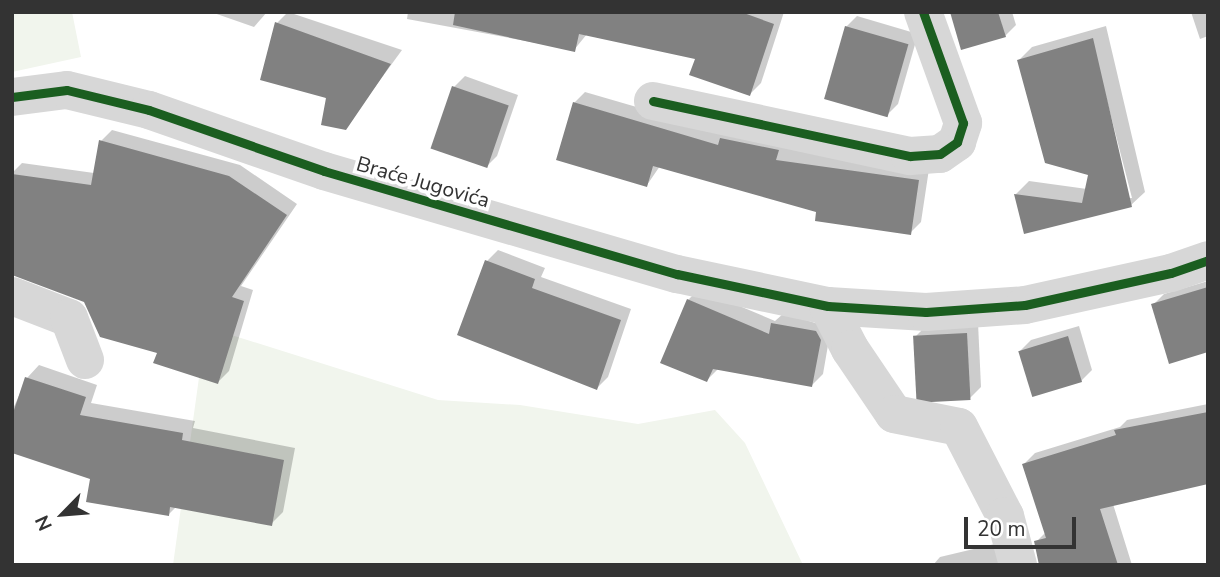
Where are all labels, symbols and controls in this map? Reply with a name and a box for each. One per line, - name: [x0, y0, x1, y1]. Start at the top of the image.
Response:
- street label: Braće Jugovića: [353, 151, 493, 213]
- north arrow: [28, 479, 98, 549]
- scale bar: [968, 504, 1080, 548]
- text: N: [29, 511, 59, 535]
- text: 20 m: [977, 515, 1026, 543]

